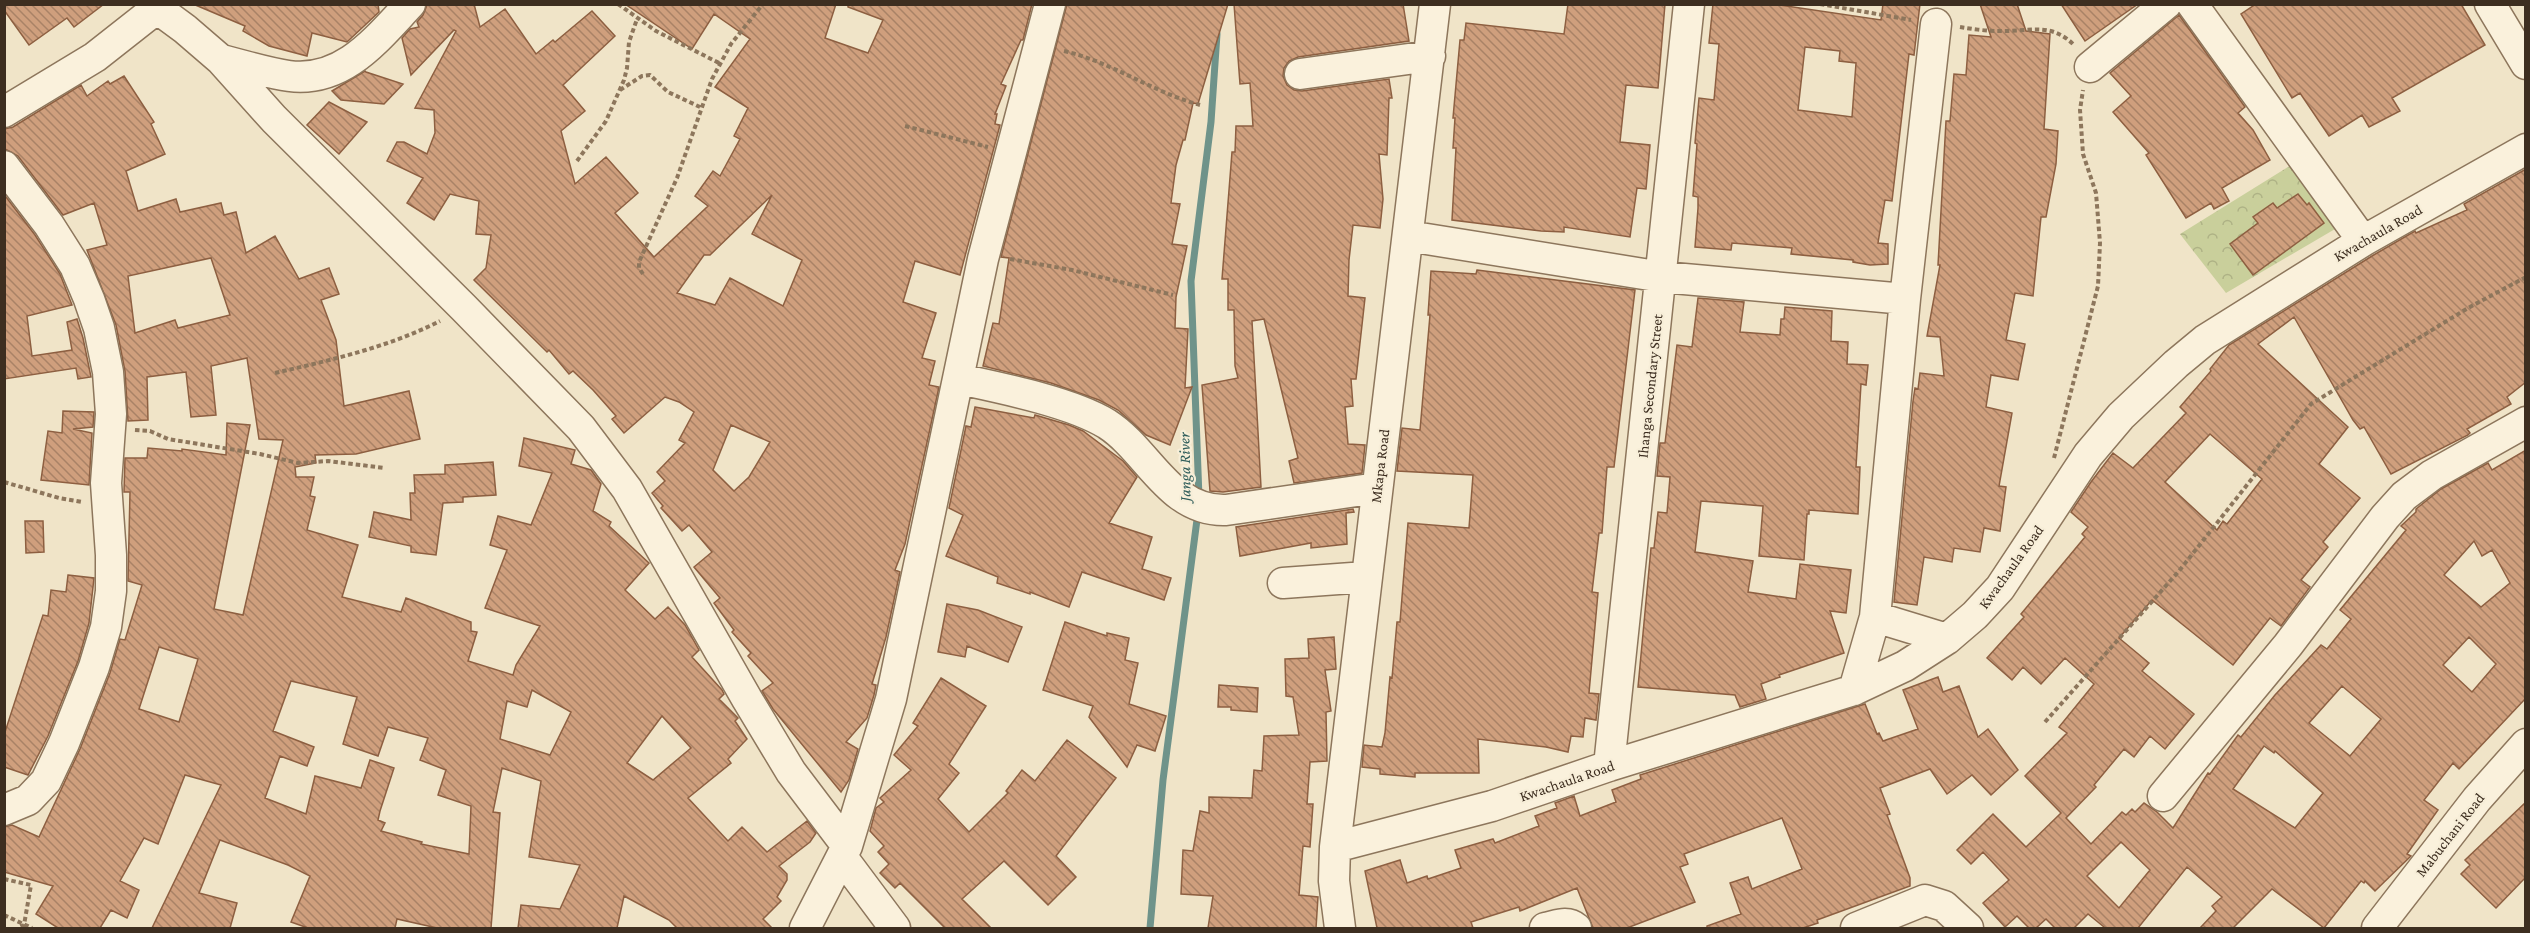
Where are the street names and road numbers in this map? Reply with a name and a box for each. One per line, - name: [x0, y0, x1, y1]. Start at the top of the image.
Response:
- street label: Kwachaula Road: [2331, 201, 2425, 265]
- street label: Ihanga Secondary Street: [1634, 312, 1667, 459]
- street label: Mkapa Road: [1368, 428, 1393, 504]
- street label: Kwachaula Road: [1975, 522, 2047, 612]
- street label: Kwachaula Road: [1518, 757, 1617, 805]
- street label: Mabuchani Road: [2412, 790, 2488, 880]

